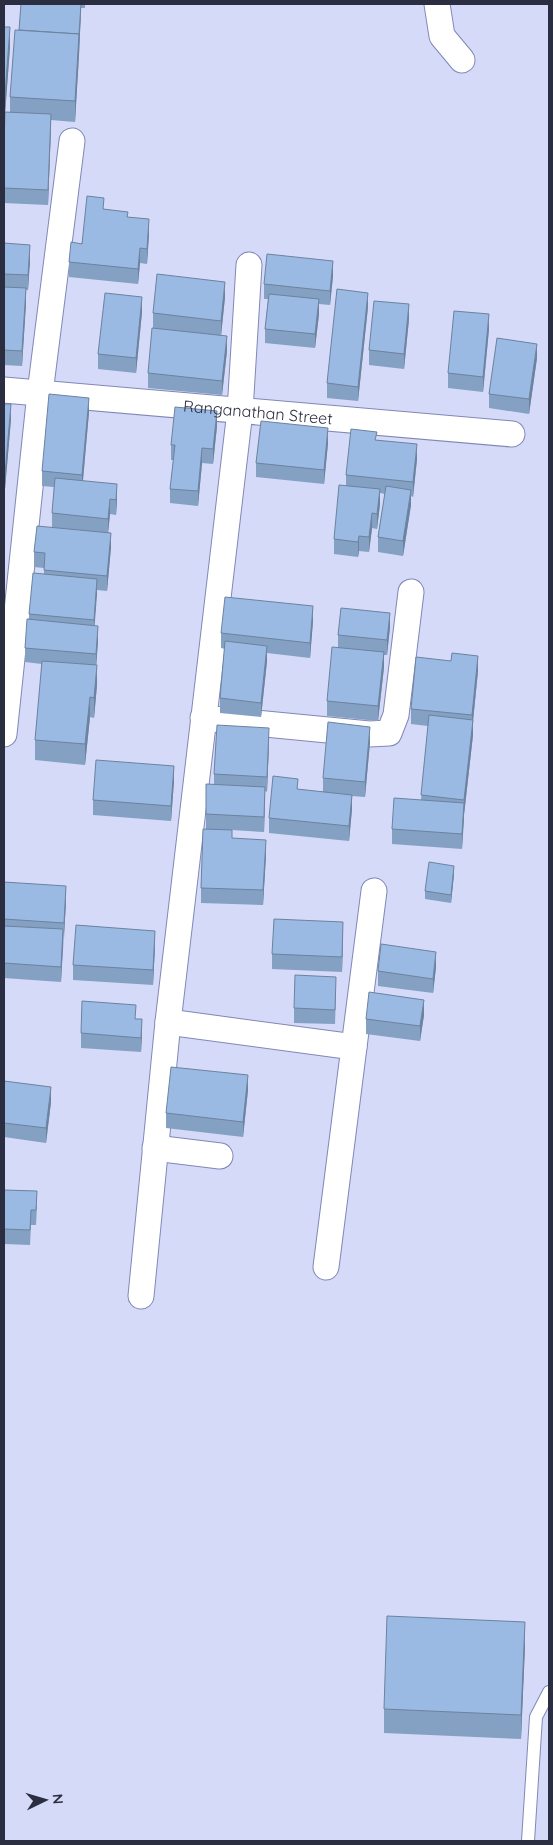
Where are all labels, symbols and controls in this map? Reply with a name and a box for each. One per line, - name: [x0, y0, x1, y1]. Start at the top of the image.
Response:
- street label: Ranganathan Street: [182, 396, 334, 428]
- north arrow: [20, 1775, 70, 1825]
- text: N: [49, 1793, 67, 1805]

